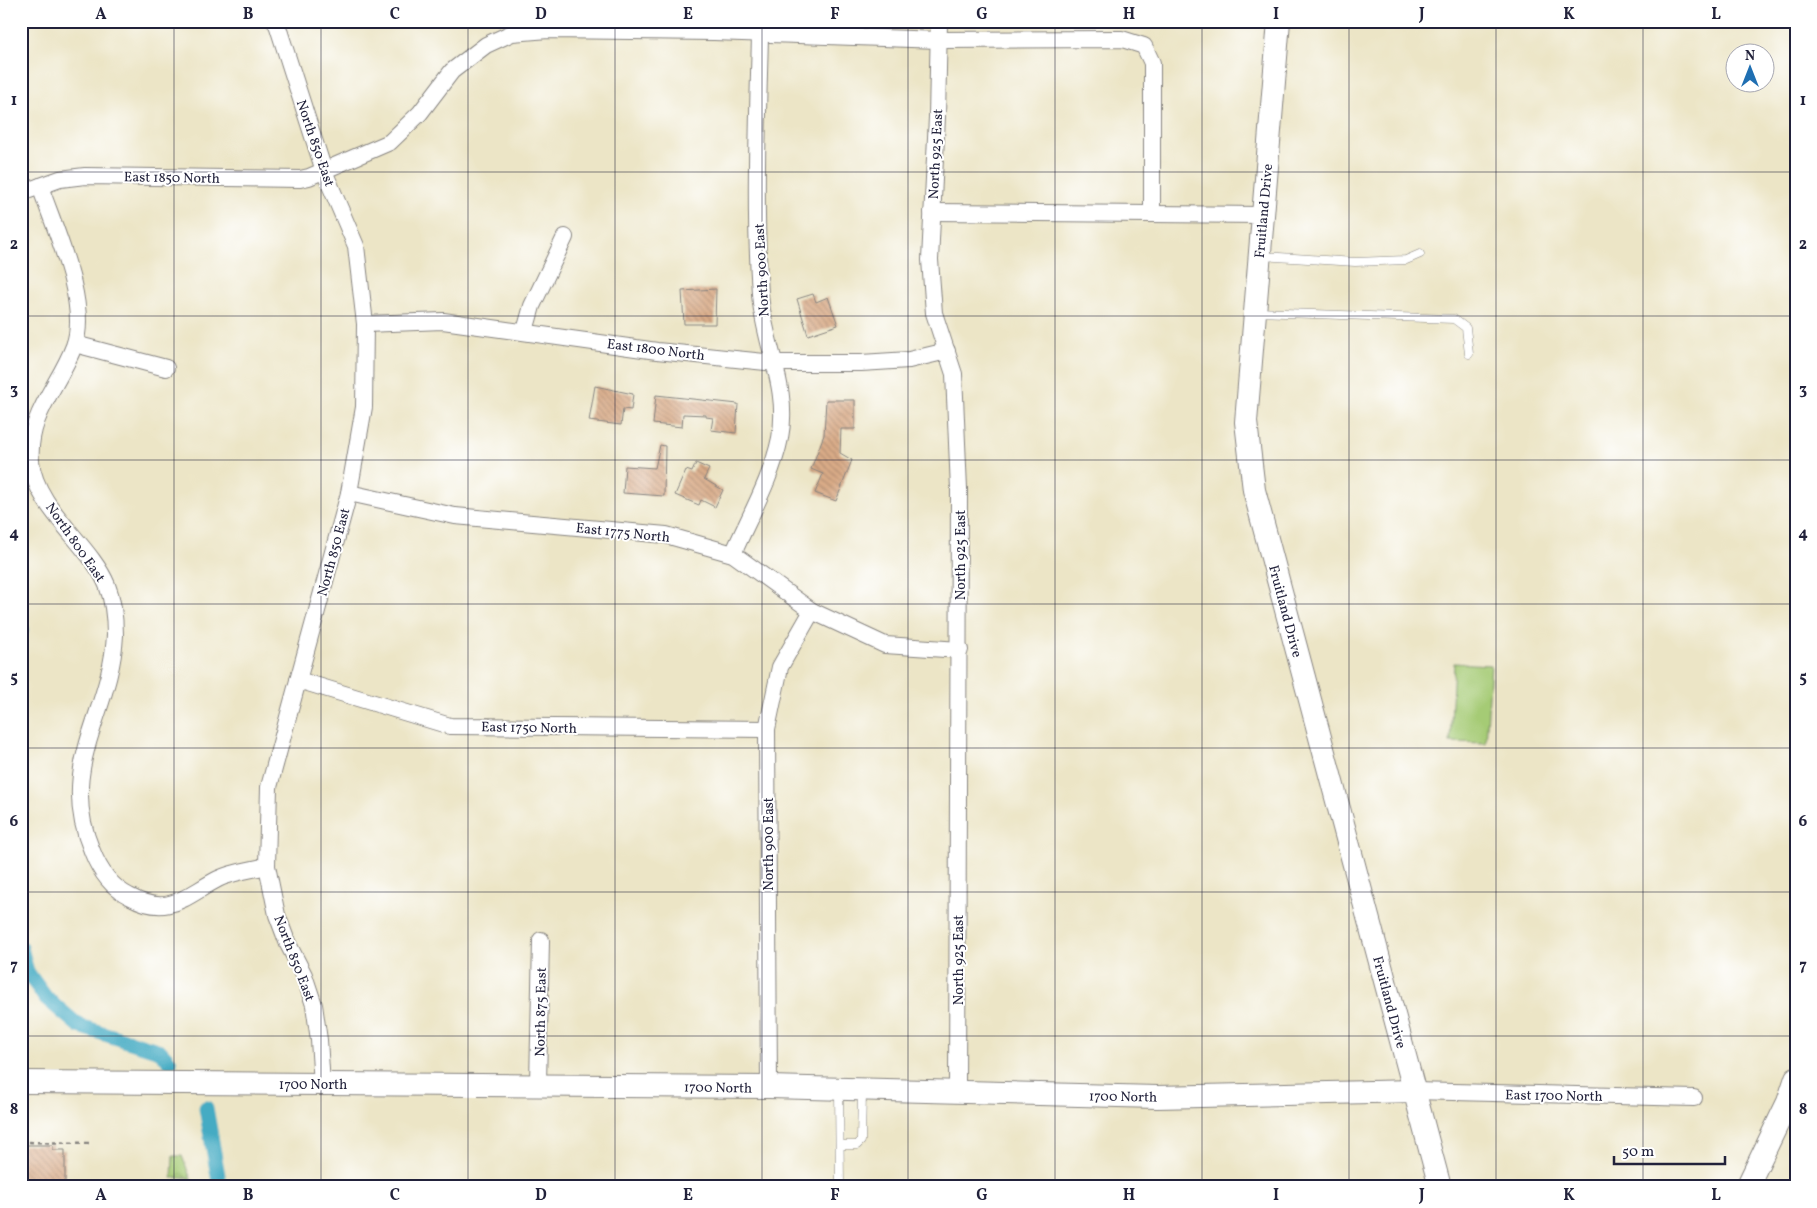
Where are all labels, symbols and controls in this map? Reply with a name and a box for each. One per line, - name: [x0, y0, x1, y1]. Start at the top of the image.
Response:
- text: A: [95, 4, 107, 26]
- text: B: [243, 4, 254, 26]
- text: C: [390, 4, 400, 26]
- text: D: [535, 4, 547, 26]
- text: E: [683, 4, 693, 26]
- text: F: [830, 4, 840, 26]
- text: G: [976, 4, 988, 26]
- text: H: [1123, 4, 1135, 26]
- text: I: [1273, 4, 1279, 26]
- text: J: [1418, 4, 1425, 26]
- text: K: [1563, 4, 1575, 26]
- text: L: [1711, 4, 1721, 26]
- north arrow: [1724, 42, 1774, 92]
- text: N: [1745, 47, 1755, 66]
- text: 1: [11, 90, 17, 112]
- text: 1: [1800, 90, 1806, 112]
- street label: North 850 East: [291, 98, 338, 190]
- street label: North 925 East: [925, 108, 948, 200]
- street label: Fruitland Drive: [1251, 163, 1278, 259]
- street label: East 1850 North: [124, 168, 220, 189]
- street label: North 900 East: [751, 223, 774, 317]
- text: 2: [10, 234, 18, 256]
- text: 2: [1799, 234, 1807, 256]
- street label: East 1800 North: [606, 335, 706, 366]
- text: 3: [10, 379, 18, 401]
- text: 3: [1799, 379, 1807, 401]
- street label: North 800 East: [40, 499, 109, 586]
- street label: North 850 East: [314, 506, 355, 599]
- street label: North 925 East: [952, 510, 971, 600]
- street label: East 1775 North: [575, 519, 671, 548]
- text: 4: [9, 523, 19, 545]
- text: 4: [1798, 523, 1808, 545]
- street label: Fruitland Drive: [1263, 563, 1306, 660]
- text: 5: [10, 667, 18, 689]
- text: 5: [1799, 667, 1807, 689]
- street label: East 1750 North: [481, 718, 577, 739]
- street label: North 900 East: [760, 797, 779, 891]
- text: 6: [10, 811, 19, 833]
- text: 6: [1799, 811, 1808, 833]
- street label: North 850 East: [268, 913, 319, 1004]
- street label: North 925 East: [950, 915, 969, 1005]
- street label: Fruitland Drive: [1367, 954, 1410, 1051]
- text: 7: [10, 955, 18, 977]
- text: 7: [1799, 955, 1807, 977]
- street label: North 875 East: [531, 967, 552, 1057]
- street label: 1700 North: [279, 1076, 347, 1095]
- street label: 1700 North: [684, 1078, 752, 1099]
- street label: East 1700 North: [1505, 1086, 1603, 1107]
- street label: 1700 North: [1089, 1087, 1157, 1108]
- text: 8: [10, 1099, 18, 1121]
- text: 8: [1799, 1099, 1807, 1121]
- scale bar: [1614, 1133, 1726, 1165]
- text: 50 m: [1622, 1142, 1654, 1163]
- text: A: [95, 1185, 107, 1207]
- text: B: [243, 1185, 254, 1207]
- text: C: [390, 1185, 400, 1207]
- text: D: [535, 1185, 547, 1207]
- text: E: [683, 1185, 693, 1207]
- text: F: [830, 1185, 840, 1207]
- text: G: [976, 1185, 988, 1207]
- text: H: [1123, 1185, 1135, 1207]
- text: I: [1273, 1185, 1279, 1207]
- text: J: [1418, 1185, 1425, 1207]
- text: K: [1563, 1185, 1575, 1207]
- text: L: [1711, 1185, 1721, 1207]

